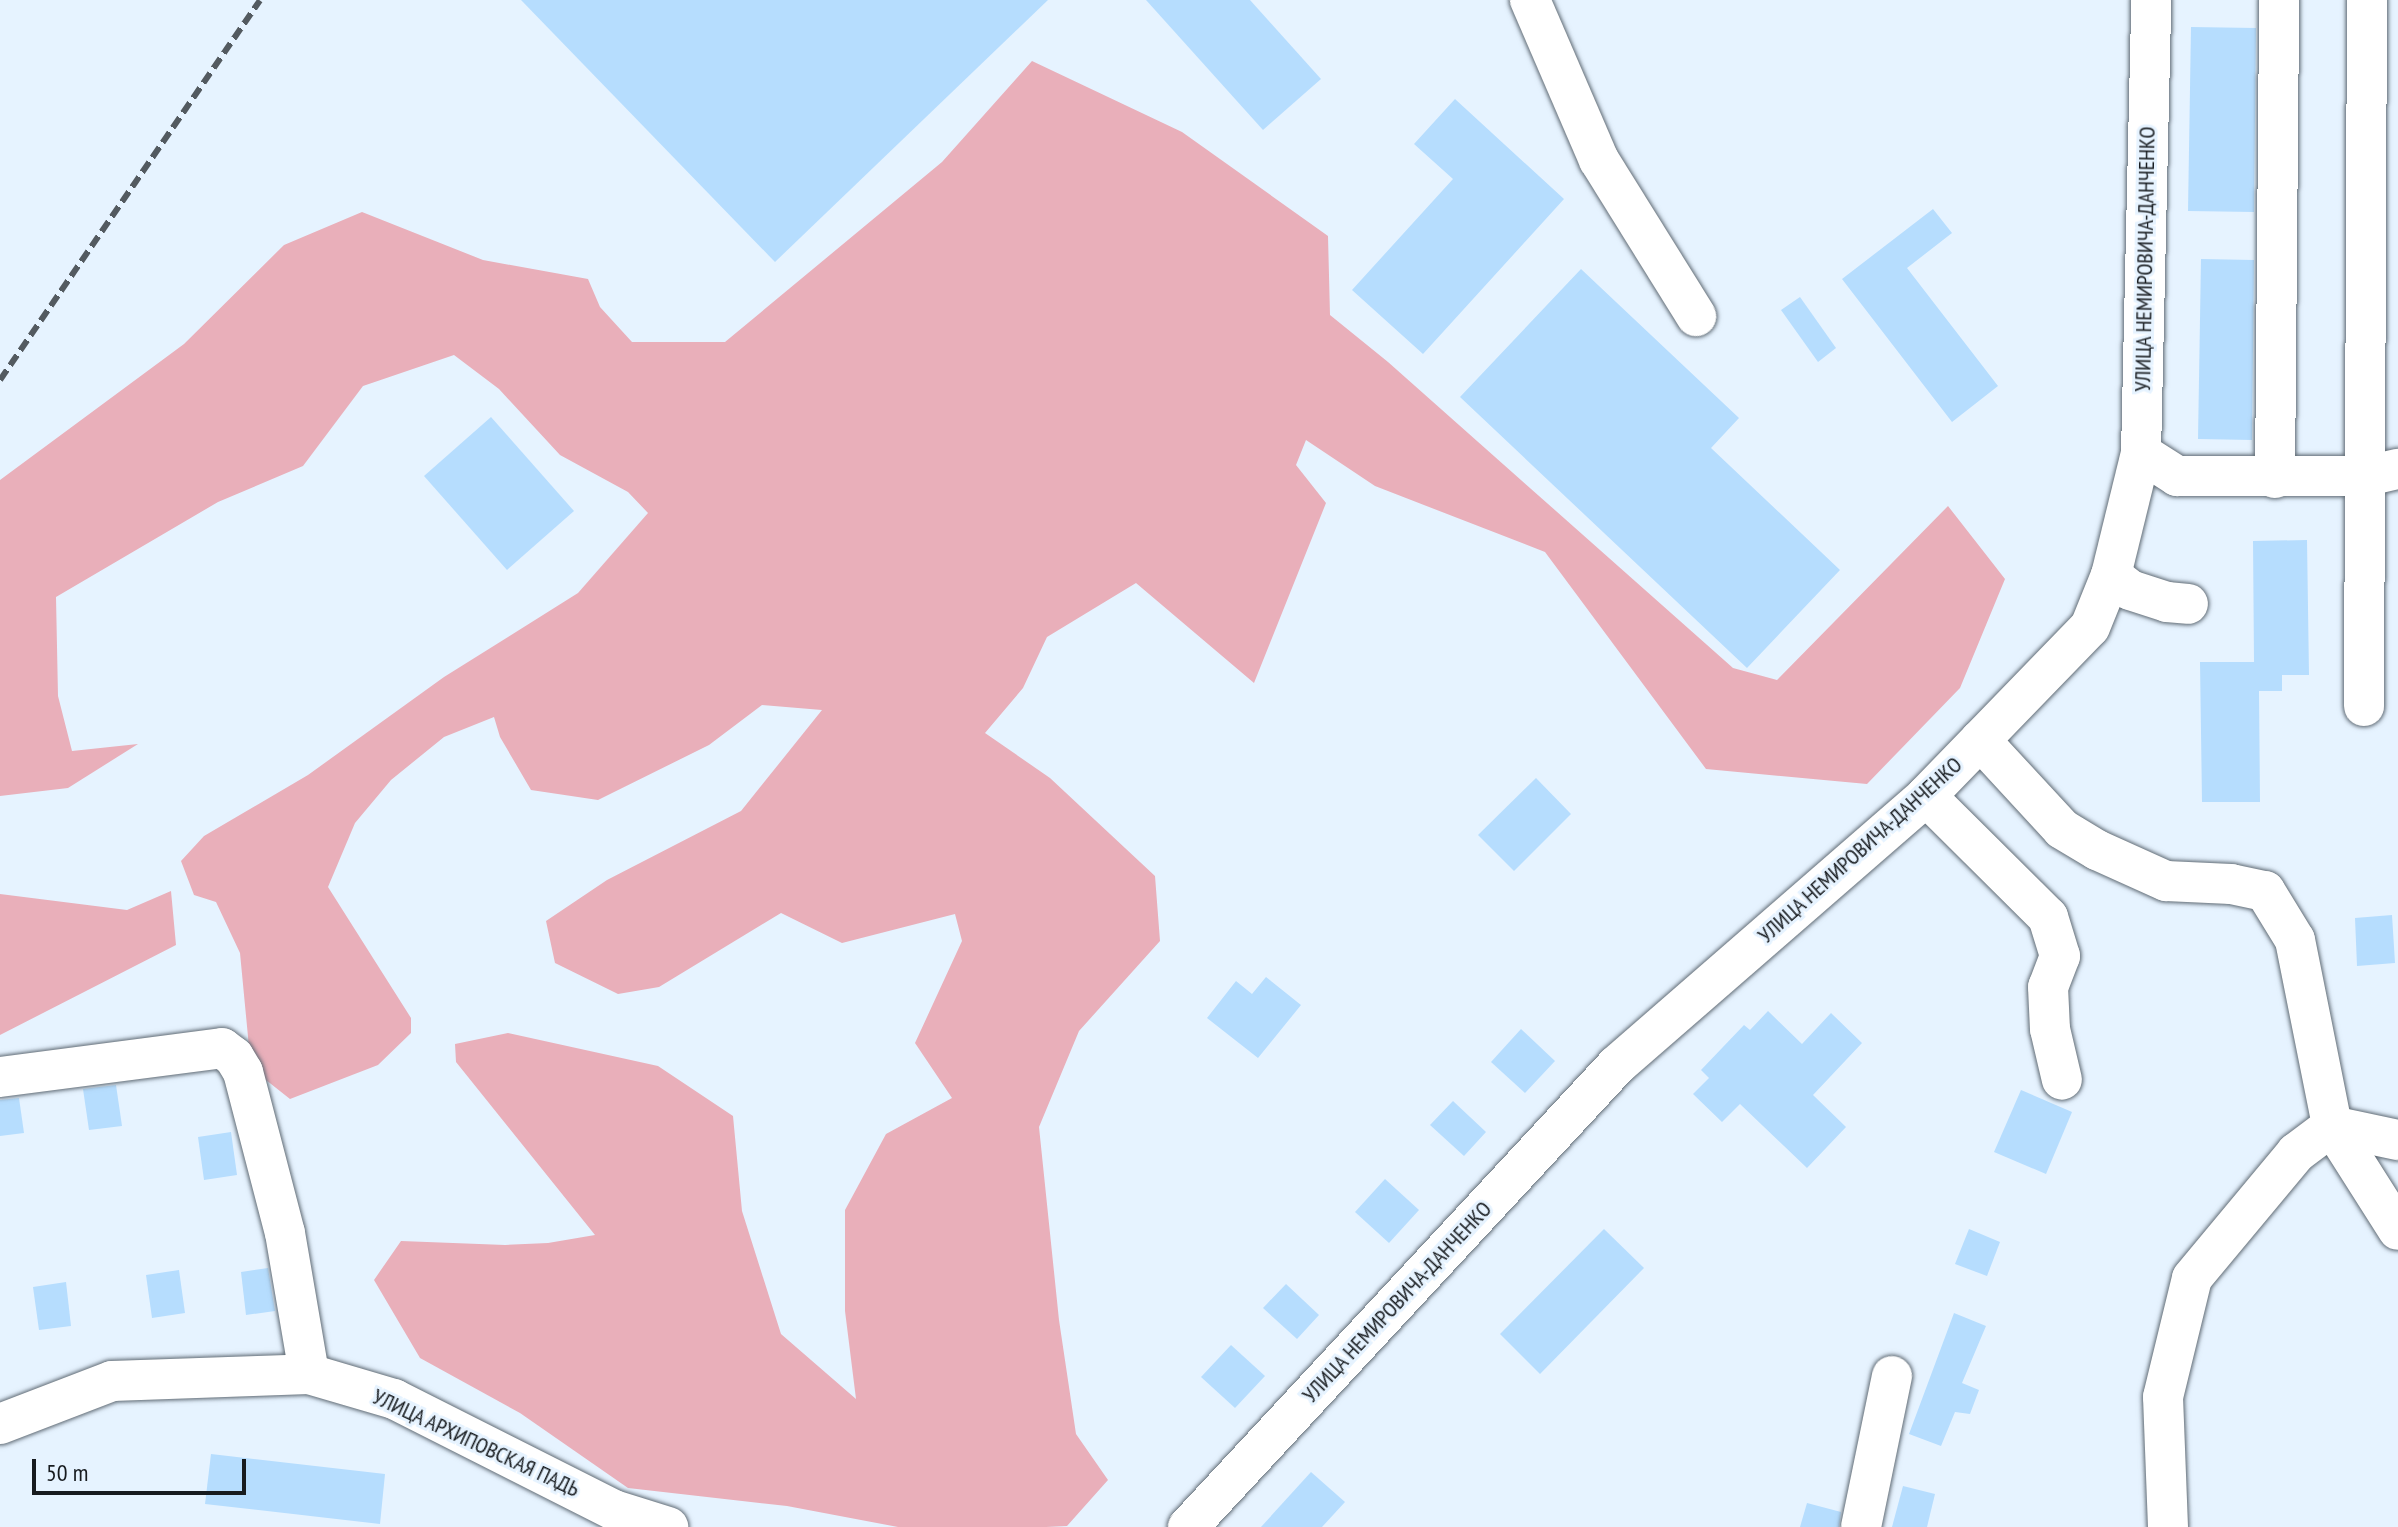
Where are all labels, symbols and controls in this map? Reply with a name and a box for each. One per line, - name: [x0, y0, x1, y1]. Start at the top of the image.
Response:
- street label: УЛИЦА НЕМИРОВИЧА-ДАНЧЕНКО: [2129, 126, 2161, 392]
- street label: УЛИЦА НЕМИРОВИЧА-ДАНЧЕНКО: [1752, 751, 1968, 949]
- street label: УЛИЦА НЕМИРОВИЧА-ДАНЧЕНКО: [1297, 1196, 1497, 1408]
- street label: УЛИЦА АРХИПОВСКАЯ ПАДЬ: [368, 1383, 584, 1503]
- scale bar: [36, 1443, 250, 1493]
- text: 50 m: [46, 1457, 88, 1488]

